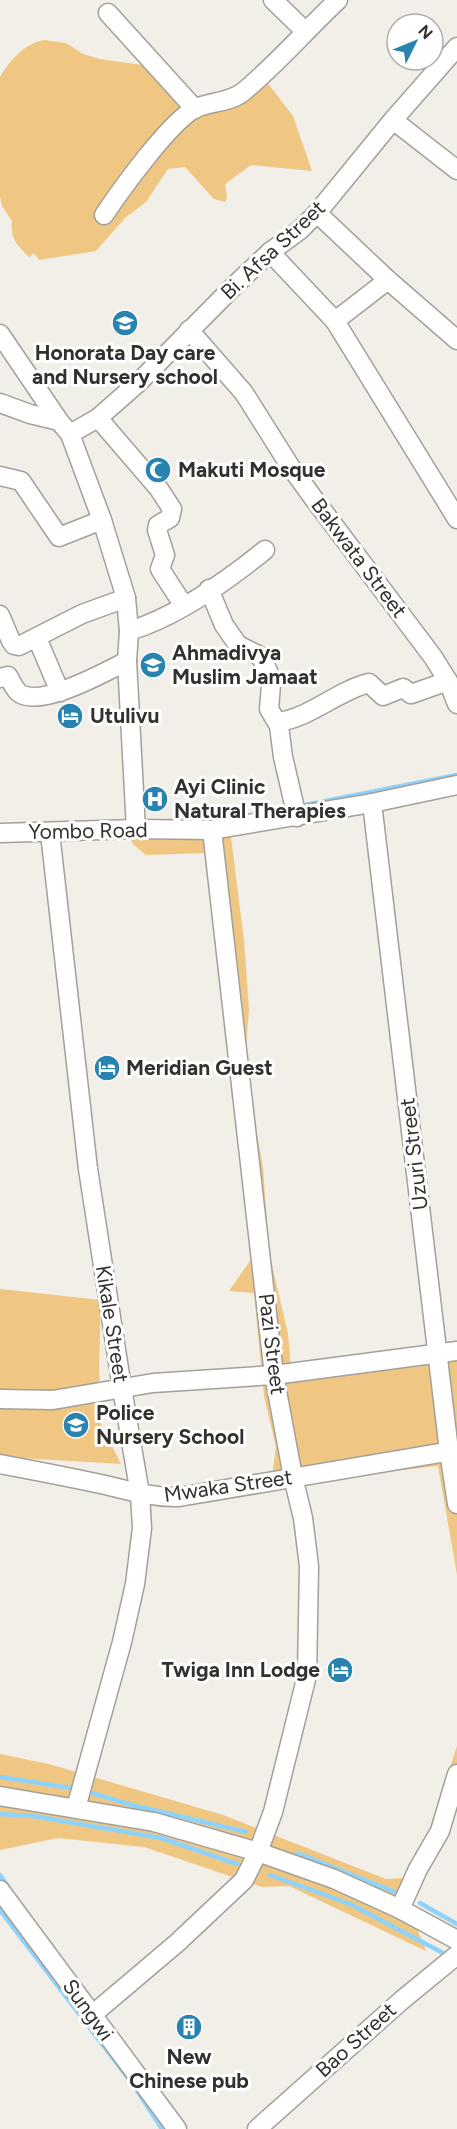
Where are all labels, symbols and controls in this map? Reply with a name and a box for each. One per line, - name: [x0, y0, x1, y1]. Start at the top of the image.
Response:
- north arrow: [385, 12, 445, 72]
- text: N: [414, 21, 437, 43]
- street label: Bi. Afsa Street: [215, 195, 330, 304]
- school or university icon: Honorata Day care and Nursery school: [110, 308, 140, 338]
- place label: Honorata Day care and Nursery school: [32, 340, 218, 389]
- mosque icon: Makuti Mosque: [143, 455, 173, 485]
- place label: Makuti Mosque: [178, 457, 326, 482]
- street label: Bakwata Street: [306, 493, 413, 622]
- place label: Ahmadivya Muslim Jamaat: [172, 640, 318, 689]
- school or university icon: Ahmadivya Muslim Jamaat: [138, 650, 168, 680]
- hotel icon: Utulivu: [55, 701, 85, 731]
- place label: Utulivu: [90, 703, 159, 728]
- place label: Ayi Clinic Natural Therapies: [174, 774, 346, 823]
- hospital icon: Ayi Clinic Natural Therapies: [140, 784, 170, 814]
- street label: Yombo Road: [28, 817, 148, 844]
- hotel icon: Meridian Guest: [92, 1053, 122, 1083]
- place label: Meridian Guest: [126, 1055, 273, 1080]
- street label: Uzuri Street: [394, 1096, 433, 1212]
- street label: Kikale Street: [91, 1263, 134, 1384]
- street label: Pazi Street: [254, 1292, 291, 1396]
- place label: Police Nursery School: [96, 1400, 244, 1449]
- school or university icon: Police Nursery School: [61, 1410, 91, 1440]
- street label: Mwaka Street: [162, 1464, 294, 1507]
- hotel icon: Twiga Inn Lodge: [325, 1655, 355, 1685]
- place label: Twiga Inn Lodge: [162, 1657, 320, 1682]
- street label: Sungwi: [58, 1974, 119, 2045]
- street label: Bao Street: [310, 1997, 401, 2082]
- building icon: New Chinese pub: [174, 2012, 204, 2042]
- place label: New Chinese pub: [129, 2044, 249, 2093]

